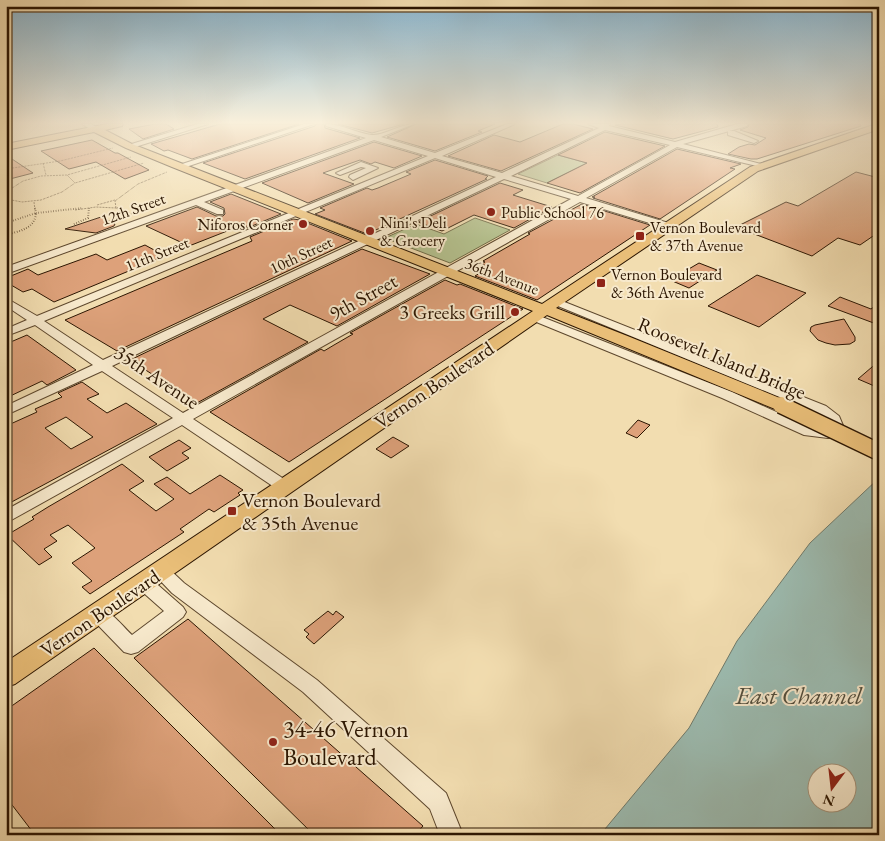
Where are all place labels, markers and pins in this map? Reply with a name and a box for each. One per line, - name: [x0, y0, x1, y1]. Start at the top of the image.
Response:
- place label: Public School 76: [501, 202, 604, 223]
- marker: Public School 76: [485, 206, 497, 218]
- place label: Nini's Deli & Grocery: [380, 212, 447, 251]
- place label: Niforos Corner: [198, 214, 294, 235]
- place label: Vernon Boulevard & 37th Avenue: [650, 217, 762, 256]
- marker: Niforos Corner: [297, 218, 309, 230]
- marker: Nini's Deli & Grocery: [364, 225, 376, 237]
- marker: Vernon Boulevard & 37th Avenue: [634, 230, 646, 242]
- place label: Vernon Boulevard & 36th Avenue: [611, 264, 723, 303]
- marker: Vernon Boulevard & 36th Avenue: [595, 277, 607, 289]
- place label: 3 Greeks Grill: [399, 299, 505, 325]
- marker: 3 Greeks Grill: [509, 306, 521, 318]
- place label: Vernon Boulevard & 35th Avenue: [242, 487, 382, 536]
- marker: Vernon Boulevard & 35th Avenue: [226, 505, 238, 517]
- place label: 34-46 Vernon Boulevard: [283, 713, 409, 772]
- marker: 34-46 Vernon Boulevard: [267, 736, 279, 748]

